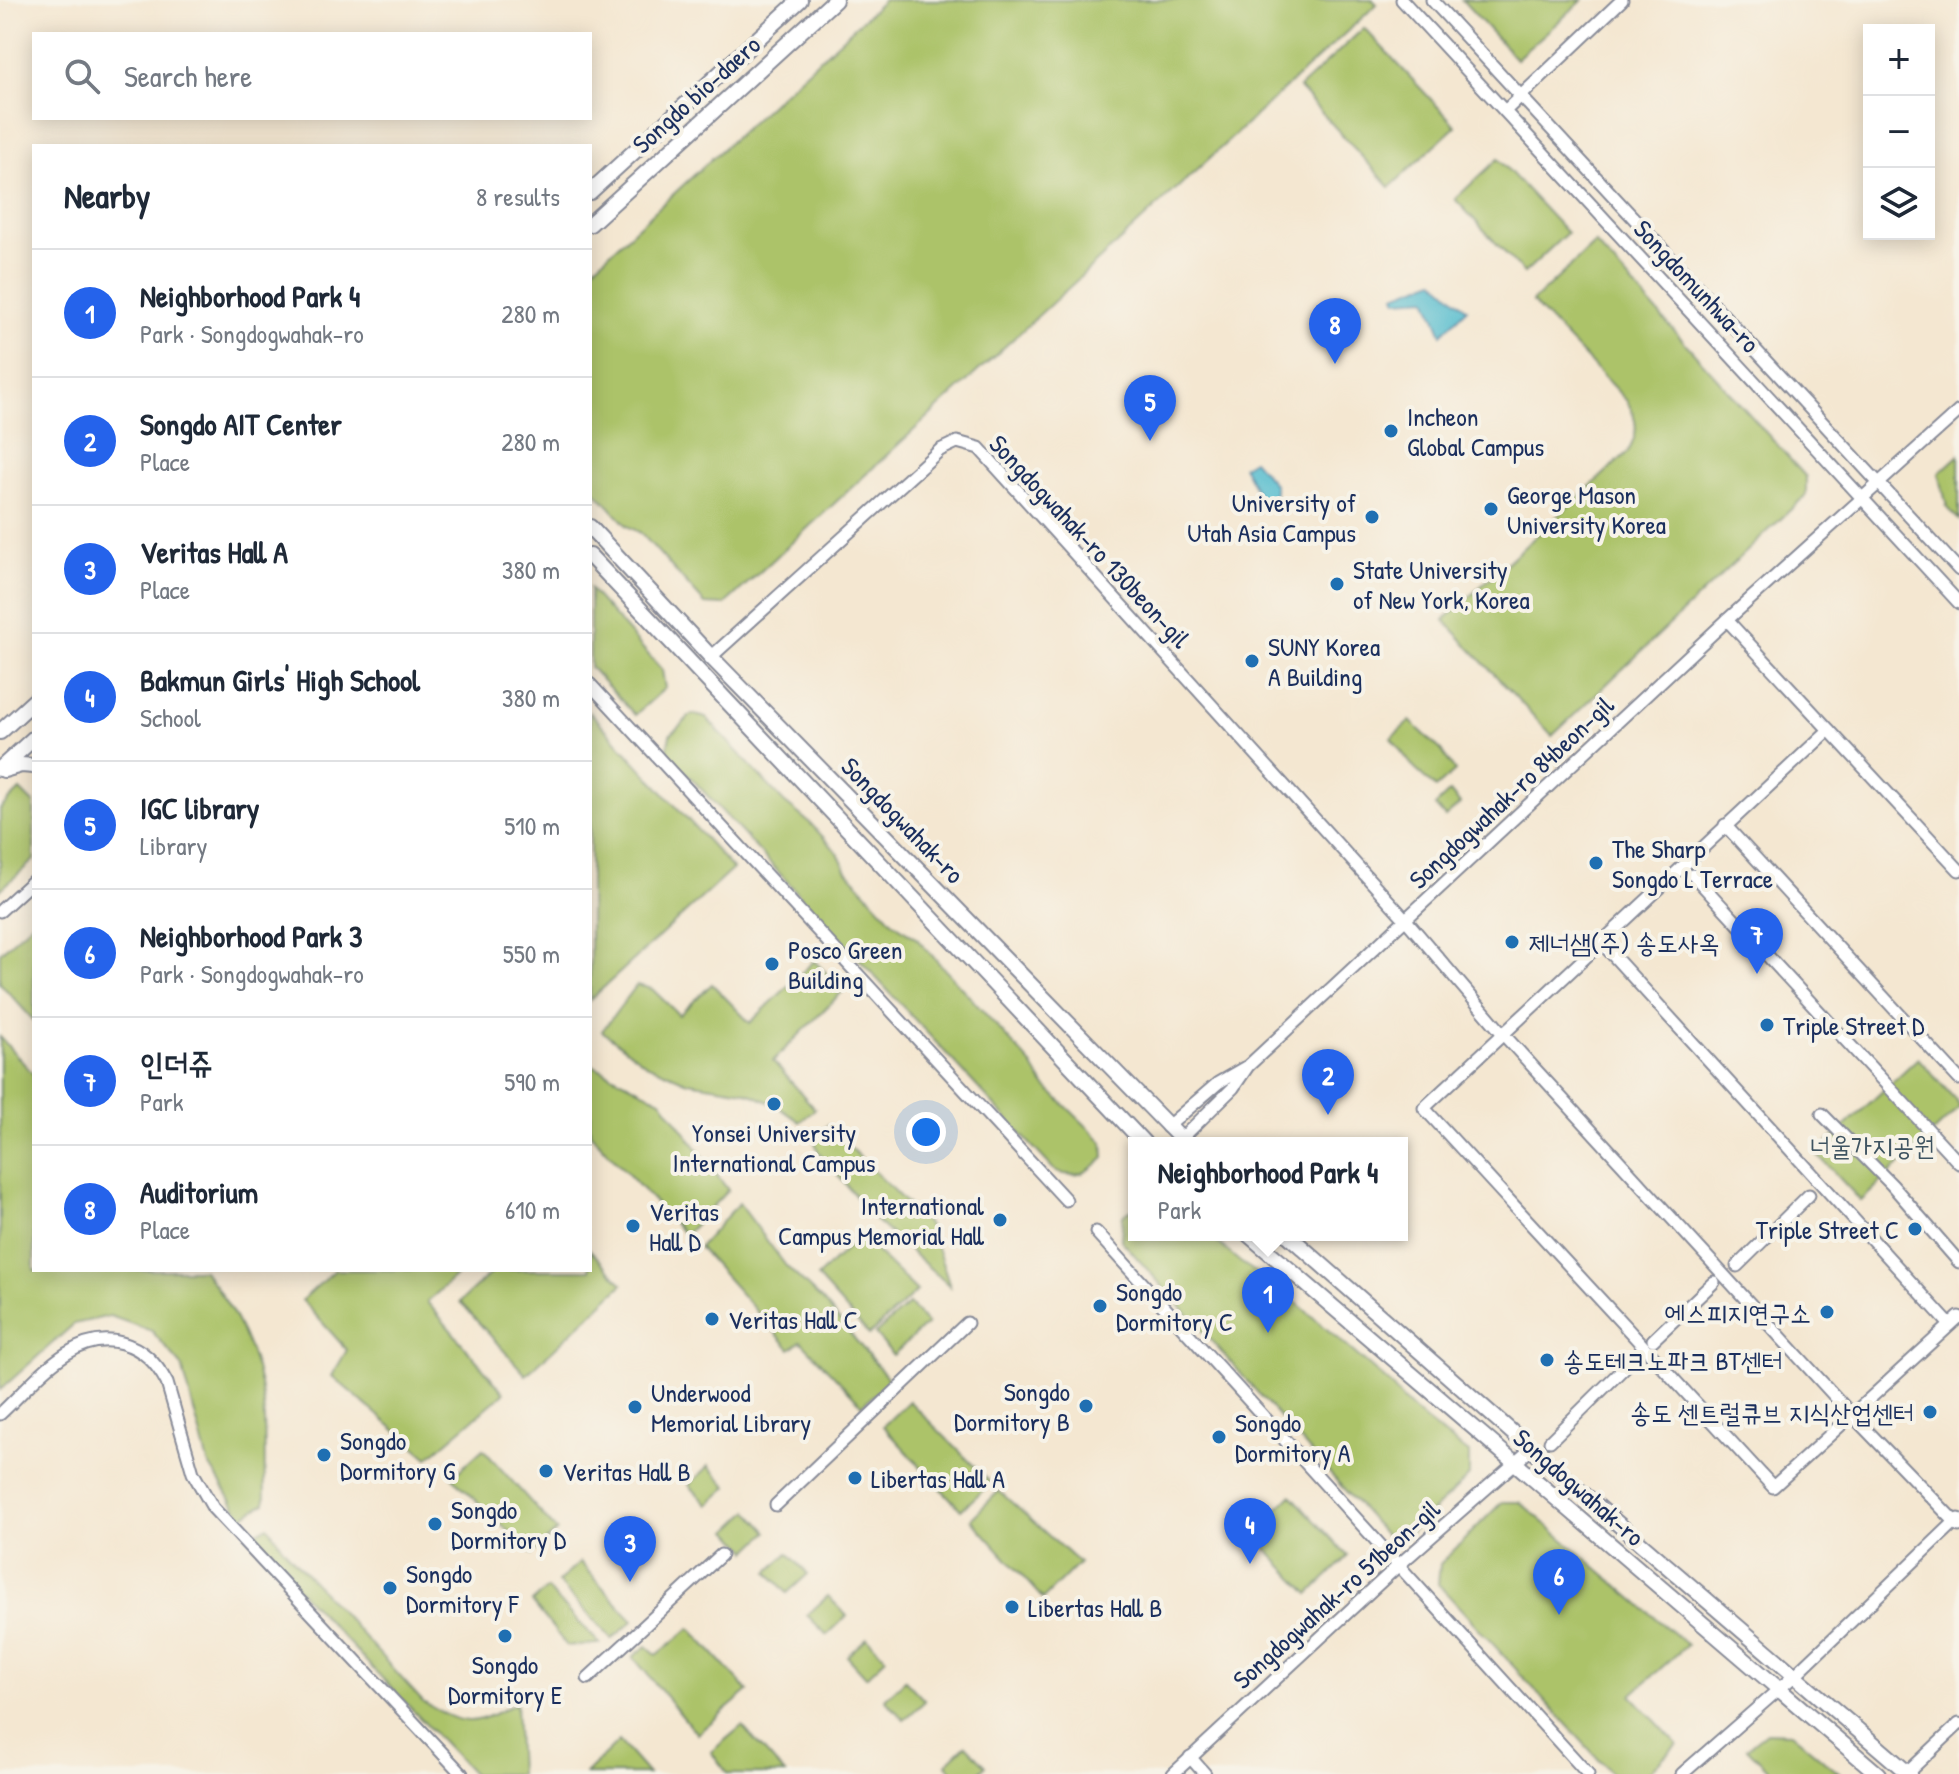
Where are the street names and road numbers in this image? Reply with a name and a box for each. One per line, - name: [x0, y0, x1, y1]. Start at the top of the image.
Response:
- street label: Songdo bio-daero: [624, 27, 768, 161]
- street label: Songdomunhwa-ro: [1626, 212, 1768, 360]
- street label: Songdogwahak-ro 130beon-gil: [982, 427, 1198, 655]
- street label: Songdogwahak-ro 84beon-gil: [1401, 688, 1621, 896]
- street label: Songdogwahak-ro: [834, 749, 972, 891]
- street label: Songdogwahak-ro: [1506, 1420, 1652, 1554]
- street label: Songdogwahak-ro 51beon-gil: [1225, 1491, 1447, 1697]

